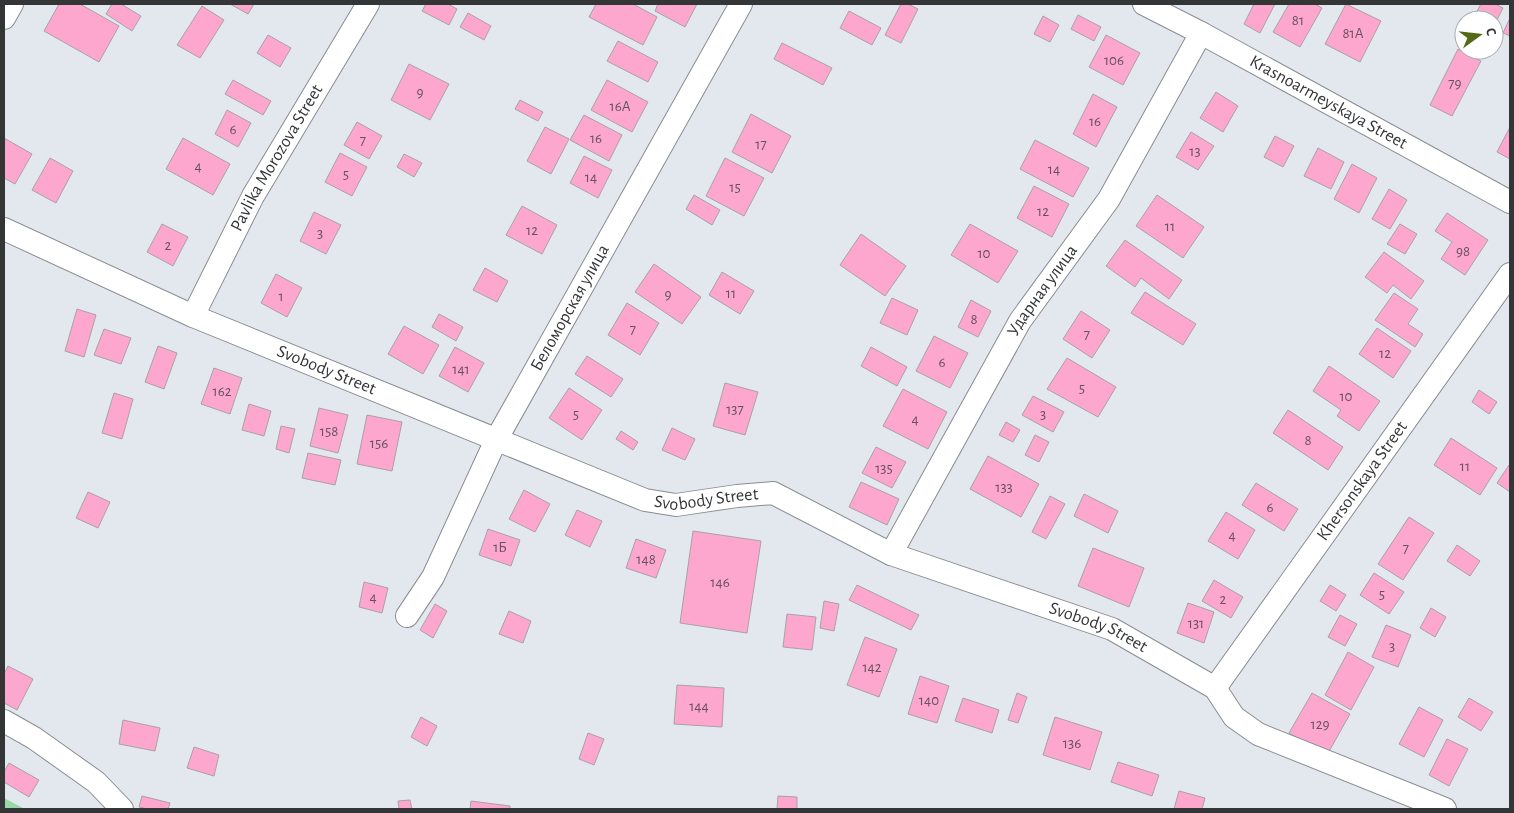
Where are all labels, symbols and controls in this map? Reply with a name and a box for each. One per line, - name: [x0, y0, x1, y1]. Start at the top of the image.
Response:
- north arrow: [1454, 10, 1504, 60]
- house number: 81: [1292, 13, 1304, 28]
- house number: 81А: [1342, 26, 1364, 41]
- text: С: [1483, 26, 1498, 38]
- street label: Krasnoarmeyskaya Street: [1246, 52, 1410, 153]
- house number: 106: [1104, 53, 1124, 68]
- house number: 79: [1448, 76, 1462, 91]
- street label: Pavlika Morozova Street: [228, 81, 327, 234]
- house number: 9: [416, 85, 424, 100]
- house number: 16А: [609, 99, 631, 114]
- house number: 16: [1089, 114, 1101, 129]
- house number: 6: [229, 122, 237, 137]
- house number: 16: [590, 131, 602, 146]
- house number: 7: [360, 133, 366, 148]
- house number: 17: [755, 137, 767, 152]
- house number: 13: [1189, 144, 1201, 159]
- house number: 4: [194, 159, 202, 174]
- house number: 14: [1048, 162, 1060, 177]
- house number: 5: [343, 167, 349, 182]
- house number: 14: [585, 170, 597, 185]
- house number: 15: [729, 180, 741, 195]
- house number: 12: [1037, 204, 1049, 219]
- house number: 11: [1165, 219, 1175, 234]
- house number: 12: [526, 223, 538, 238]
- house number: 3: [317, 226, 323, 241]
- house number: 2: [165, 238, 172, 253]
- street label: Беломорская улица: [528, 242, 613, 374]
- street label: Ударная улица: [1004, 242, 1081, 339]
- house number: 98: [1456, 244, 1470, 259]
- house number: 10: [977, 246, 991, 261]
- house number: 11: [726, 286, 736, 301]
- house number: 9: [664, 287, 672, 302]
- house number: 1: [278, 289, 284, 304]
- house number: 8: [970, 312, 978, 327]
- house number: 7: [630, 322, 636, 337]
- house number: 7: [1084, 327, 1090, 342]
- street label: Svobody Street: [274, 342, 379, 398]
- house number: 12: [1379, 346, 1391, 361]
- house number: 6: [938, 355, 946, 370]
- house number: 141: [452, 362, 470, 377]
- house number: 5: [1079, 381, 1085, 396]
- house number: 162: [212, 384, 232, 399]
- house number: 10: [1339, 389, 1353, 404]
- house number: 137: [726, 402, 744, 417]
- house number: 5: [573, 407, 579, 422]
- house number: 3: [1040, 407, 1046, 422]
- house number: 4: [911, 412, 919, 427]
- street label: Khersonskaya Street: [1314, 418, 1411, 544]
- house number: 158: [320, 424, 338, 439]
- house number: 8: [1304, 433, 1312, 448]
- house number: 156: [370, 436, 388, 451]
- house number: 11: [1460, 459, 1470, 474]
- house number: 135: [875, 461, 893, 476]
- house number: 133: [995, 480, 1013, 495]
- street label: Svobody Street: [653, 485, 759, 514]
- house number: 6: [1266, 500, 1274, 515]
- house number: 4: [1228, 528, 1236, 543]
- house number: 1Б: [493, 540, 507, 555]
- house number: 7: [1403, 541, 1409, 556]
- house number: 148: [636, 552, 656, 567]
- house number: 146: [710, 575, 730, 590]
- house number: 5: [1379, 587, 1385, 602]
- house number: 4: [369, 590, 377, 605]
- house number: 2: [1220, 592, 1227, 607]
- street label: Svobody Street: [1047, 599, 1150, 656]
- house number: 131: [1188, 616, 1204, 631]
- house number: 3: [1389, 639, 1395, 654]
- house number: 142: [862, 660, 882, 675]
- house number: 140: [919, 693, 939, 708]
- house number: 144: [689, 699, 709, 714]
- house number: 129: [1310, 717, 1330, 732]
- house number: 136: [1063, 736, 1081, 751]

